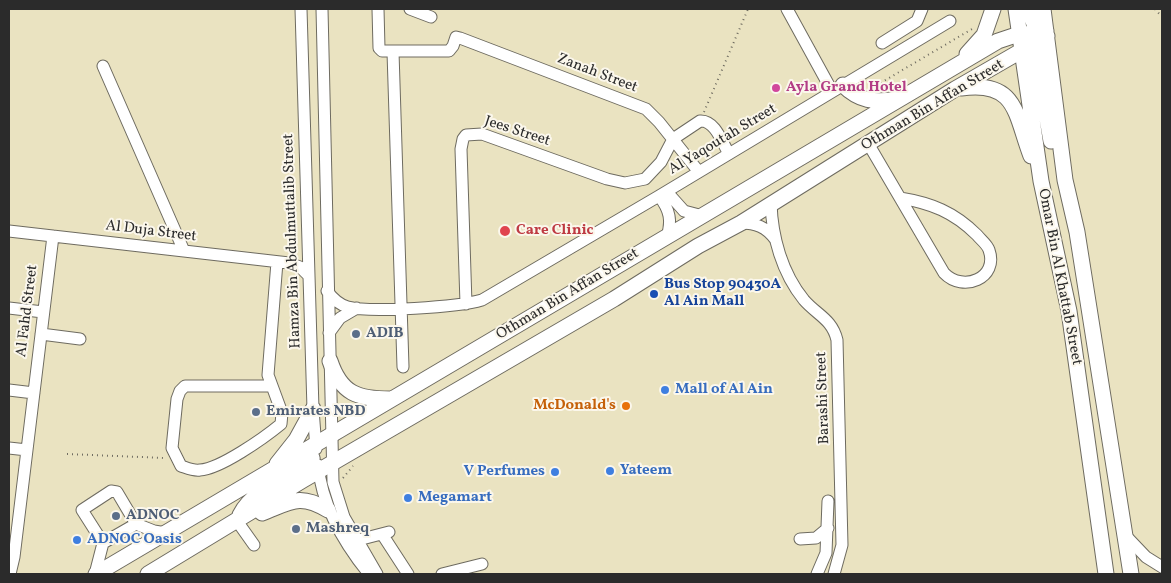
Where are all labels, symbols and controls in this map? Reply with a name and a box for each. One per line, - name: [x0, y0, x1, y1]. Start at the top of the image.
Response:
- street label: Zanah Street: [554, 50, 640, 98]
- street label: Othman Bin Affan Street: [859, 56, 1007, 156]
- place label: Ayla Grand Hotel: [786, 79, 907, 97]
- marker: Ayla Grand Hotel: [770, 82, 782, 94]
- street label: Al Yaqoutah Street: [666, 101, 780, 179]
- street label: Jees Street: [482, 113, 552, 151]
- street label: Hamza Bin Abdulmuttalib Street: [280, 133, 306, 349]
- street label: Omar Bin Al Khattab Street: [1033, 187, 1085, 367]
- street label: Al Duja Street: [105, 217, 197, 247]
- place label: Care Clinic: [516, 222, 594, 240]
- marker: Care Clinic: [498, 224, 512, 238]
- street label: Othman Bin Affan Street: [494, 245, 642, 345]
- street label: Al Fahd Street: [13, 264, 43, 358]
- place label: Bus Stop 90430A Al Ain Mall: [664, 276, 781, 311]
- marker: Bus Stop 90430A Al Ain Mall: [648, 288, 660, 300]
- place label: ADIB: [366, 325, 403, 343]
- marker: ADIB: [350, 328, 362, 340]
- street label: Barashi Street: [813, 351, 835, 445]
- place label: Mall of Al Ain: [675, 381, 773, 399]
- marker: Mall of Al Ain: [659, 384, 671, 396]
- place label: McDonald's: [533, 397, 616, 415]
- marker: McDonald's: [620, 400, 632, 412]
- place label: Emirates NBD: [266, 403, 365, 421]
- marker: Emirates NBD: [250, 406, 262, 418]
- place label: Yateem: [620, 462, 672, 480]
- place label: V Perfumes: [464, 463, 545, 481]
- marker: Yateem: [604, 465, 616, 477]
- marker: V Perfumes: [549, 466, 561, 478]
- place label: Megamart: [418, 489, 492, 507]
- marker: Megamart: [402, 492, 414, 504]
- place label: ADNOC: [126, 507, 179, 525]
- marker: ADNOC: [110, 510, 122, 522]
- place label: Mashreq: [306, 520, 369, 538]
- marker: Mashreq: [290, 523, 302, 535]
- place label: ADNOC Oasis: [87, 531, 182, 549]
- marker: ADNOC Oasis: [71, 534, 83, 546]

